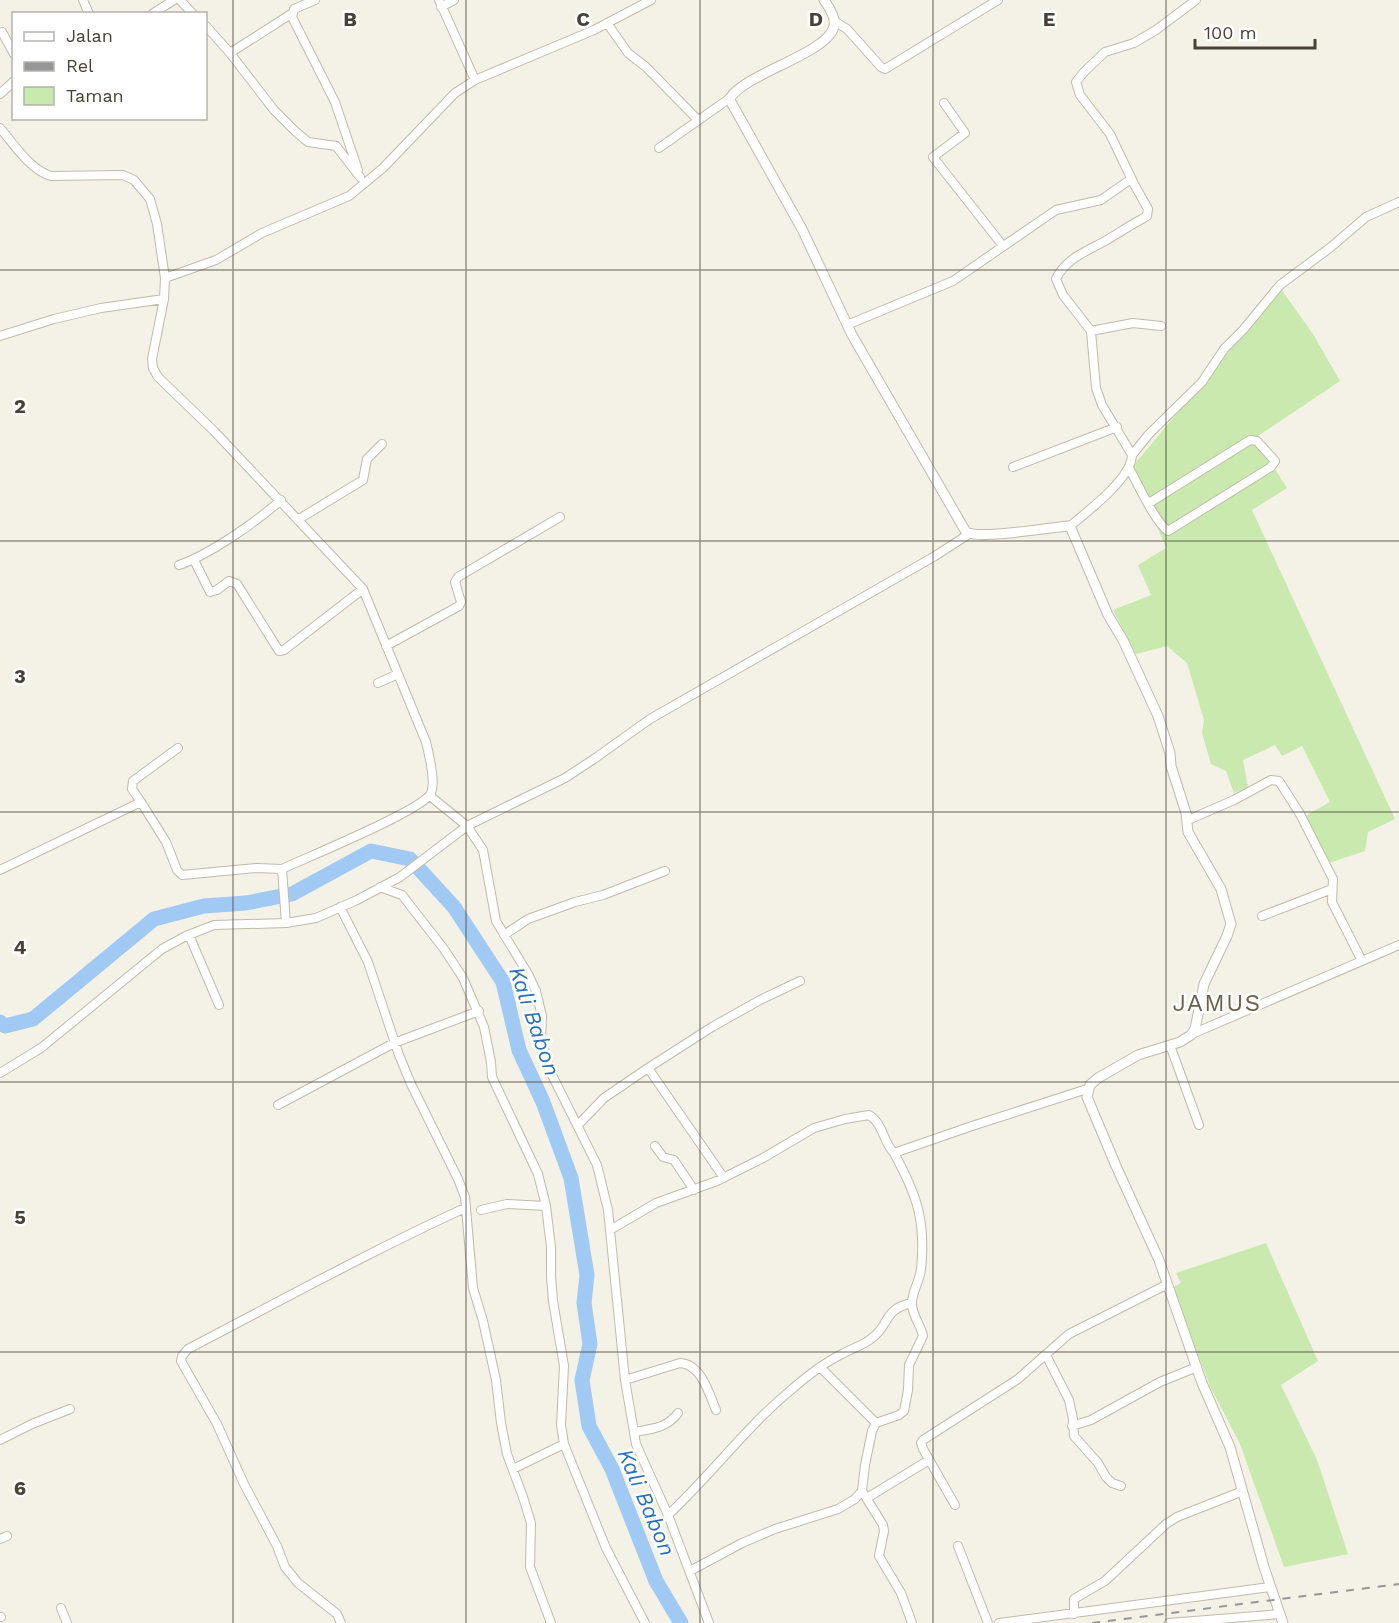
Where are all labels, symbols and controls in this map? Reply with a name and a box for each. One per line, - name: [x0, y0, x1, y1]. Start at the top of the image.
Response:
- text: B: [343, 7, 357, 31]
- text: C: [576, 7, 590, 31]
- text: D: [809, 7, 823, 31]
- text: E: [1043, 7, 1055, 31]
- legend: [12, 12, 207, 120]
- scale bar: [1195, 12, 1315, 50]
- text: 100 m: [1204, 22, 1257, 43]
- text: Jalan: [66, 25, 113, 46]
- text: Rel: [66, 55, 94, 76]
- text: Taman: [66, 85, 124, 106]
- text: 2: [14, 394, 26, 418]
- text: 3: [14, 664, 26, 688]
- text: 4: [14, 935, 27, 959]
- water label: Kali Babon: [504, 963, 565, 1079]
- district label: JAMUS: [1172, 989, 1262, 1017]
- text: 5: [14, 1205, 26, 1229]
- water label: Kali Babon: [613, 1445, 680, 1560]
- text: 6: [14, 1476, 26, 1500]

